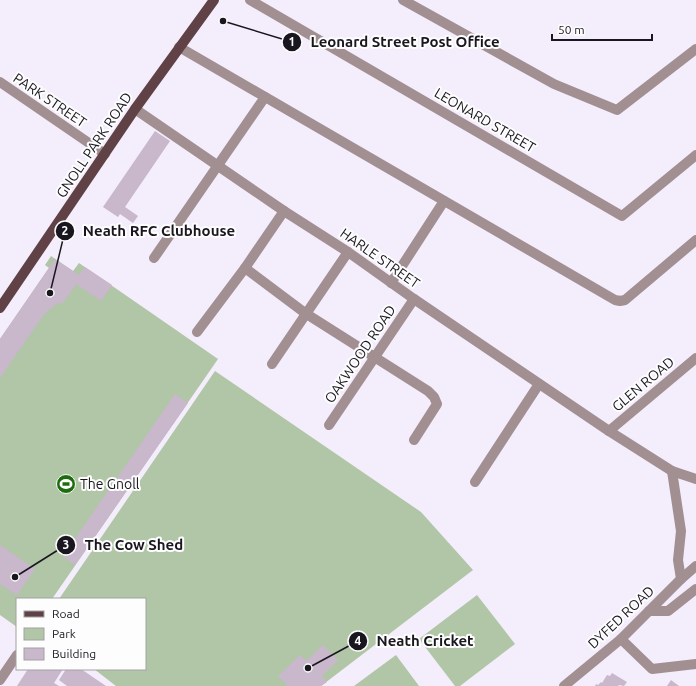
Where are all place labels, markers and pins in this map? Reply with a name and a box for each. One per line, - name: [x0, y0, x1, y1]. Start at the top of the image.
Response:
- callout: Leonard Street Post Office: [282, 28, 507, 55]
- callout: Neath RFC Clubhouse: [55, 218, 243, 245]
- sports icon: The Gnoll: [55, 473, 77, 495]
- place label: The Gnoll: [80, 476, 140, 492]
- callout: The Cow Shed: [56, 531, 191, 558]
- callout: Neath Cricket: [348, 627, 481, 654]

